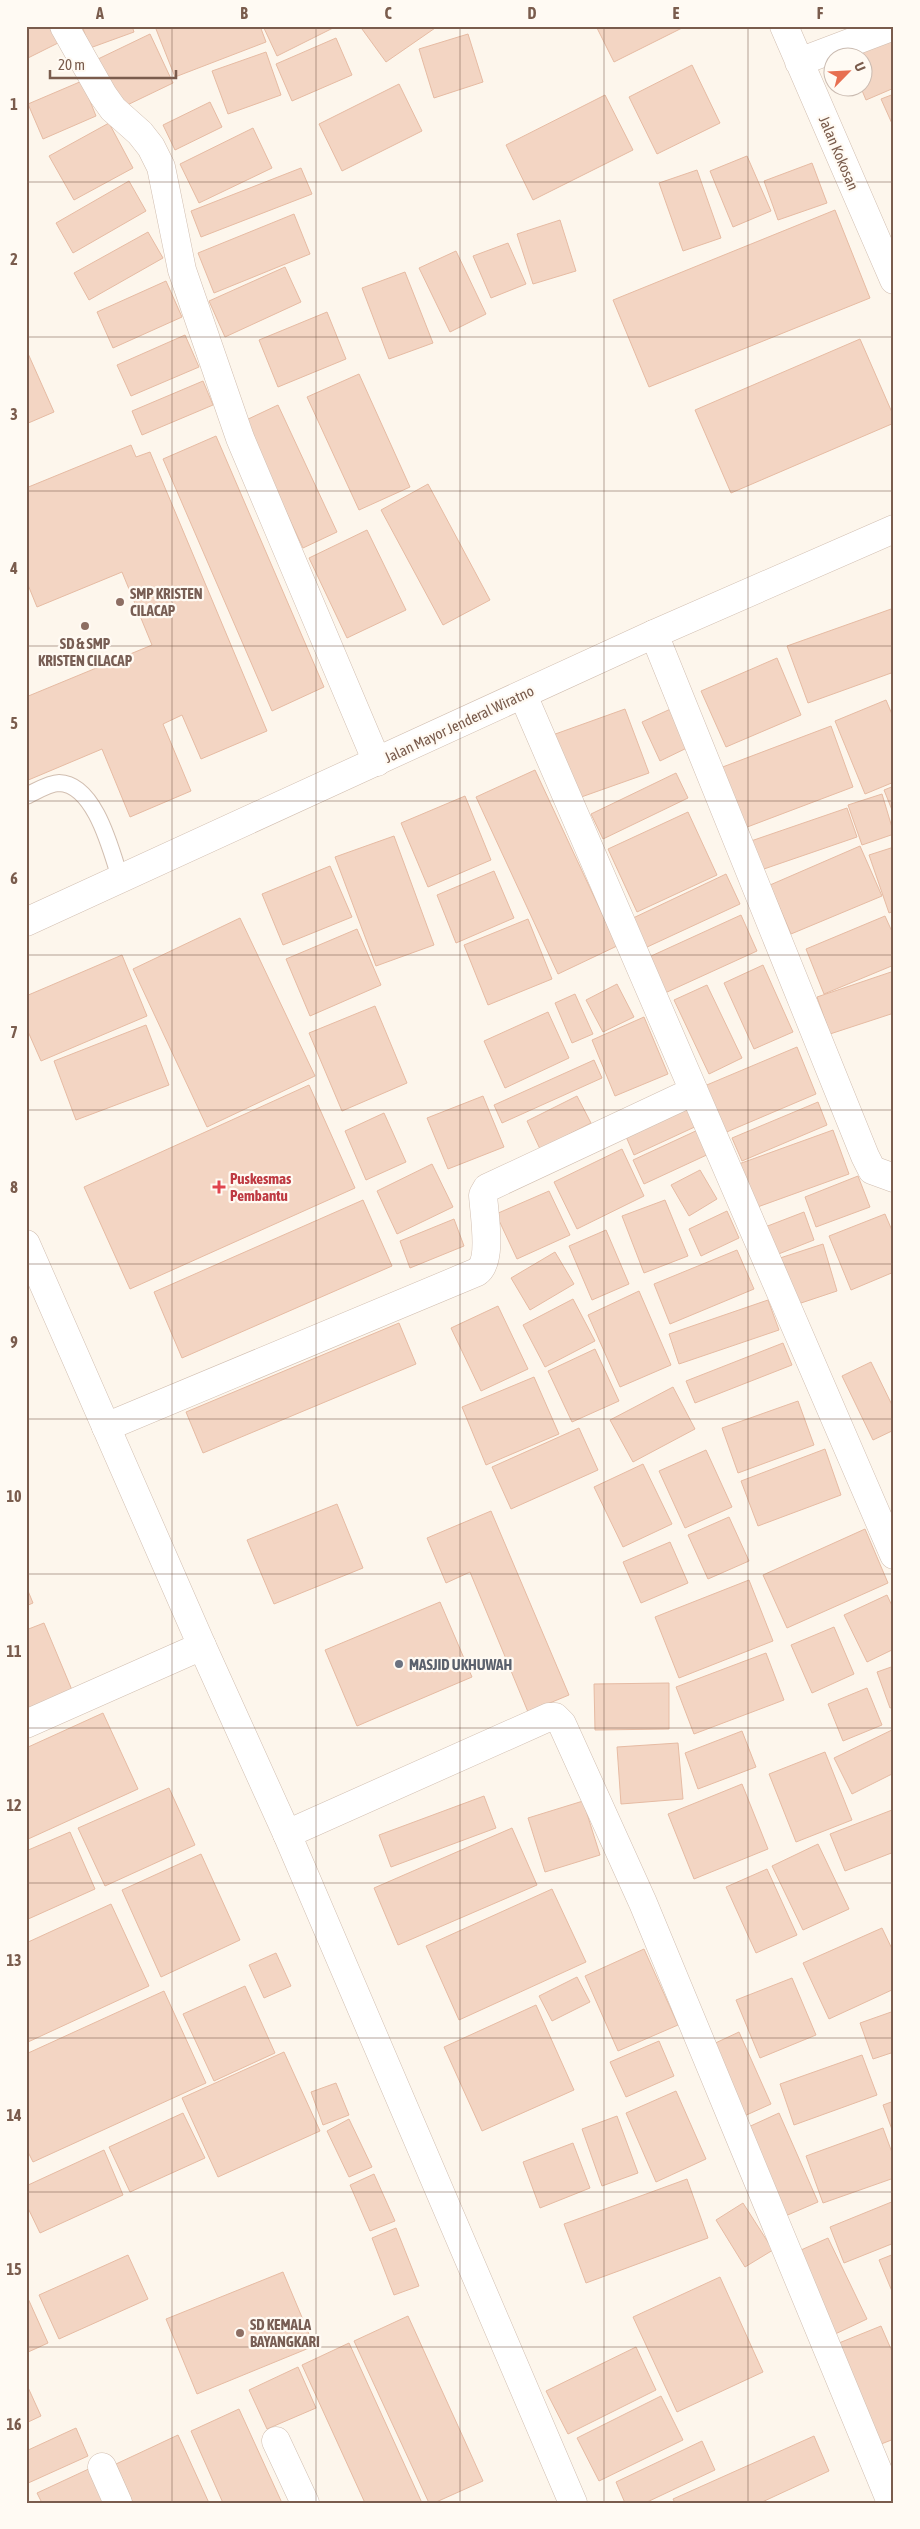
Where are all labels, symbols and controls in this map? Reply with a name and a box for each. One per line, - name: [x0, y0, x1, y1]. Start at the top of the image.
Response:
- text: A: [95, 4, 104, 22]
- text: B: [240, 4, 248, 22]
- text: C: [384, 4, 392, 22]
- text: D: [528, 4, 537, 22]
- text: E: [673, 4, 680, 22]
- text: F: [817, 4, 824, 22]
- scale bar: [50, 48, 176, 80]
- north arrow: [822, 48, 872, 98]
- text: 20 m: [58, 56, 85, 73]
- text: U: [851, 60, 869, 74]
- text: 1: [10, 95, 18, 113]
- street label: Jalan Kokosan: [816, 113, 862, 193]
- text: 2: [10, 250, 18, 268]
- text: 3: [10, 405, 18, 423]
- text: 4: [9, 559, 18, 577]
- place label: SMP KRISTEN CILACAP: [130, 585, 203, 619]
- marker: SMP KRISTEN CILACAP: [114, 596, 126, 608]
- marker: SD & SMP KRISTEN CILACAP: [79, 620, 91, 632]
- place label: SD & SMP KRISTEN CILACAP: [38, 635, 133, 669]
- street label: Jalan Mayor Jenderal Wiratno: [382, 682, 536, 766]
- text: 5: [10, 714, 18, 732]
- text: 6: [10, 869, 18, 887]
- text: 7: [10, 1023, 18, 1041]
- place label: Puskesmas Pembantu: [230, 1170, 292, 1204]
- text: 8: [10, 1178, 18, 1196]
- marker: Puskesmas Pembantu: [212, 1180, 226, 1194]
- text: 9: [10, 1333, 18, 1351]
- text: 10: [6, 1487, 22, 1505]
- text: 11: [6, 1642, 22, 1660]
- place label: MASJID UKHUWAH: [409, 1656, 512, 1673]
- marker: MASJID UKHUWAH: [393, 1658, 405, 1670]
- text: 12: [6, 1796, 22, 1814]
- text: 13: [6, 1951, 22, 1969]
- text: 14: [6, 2106, 22, 2124]
- text: 15: [6, 2260, 22, 2278]
- place label: SD KEMALA BAYANGKARI: [250, 2316, 320, 2350]
- marker: SD KEMALA BAYANGKARI: [234, 2327, 246, 2339]
- text: 16: [6, 2415, 22, 2433]

